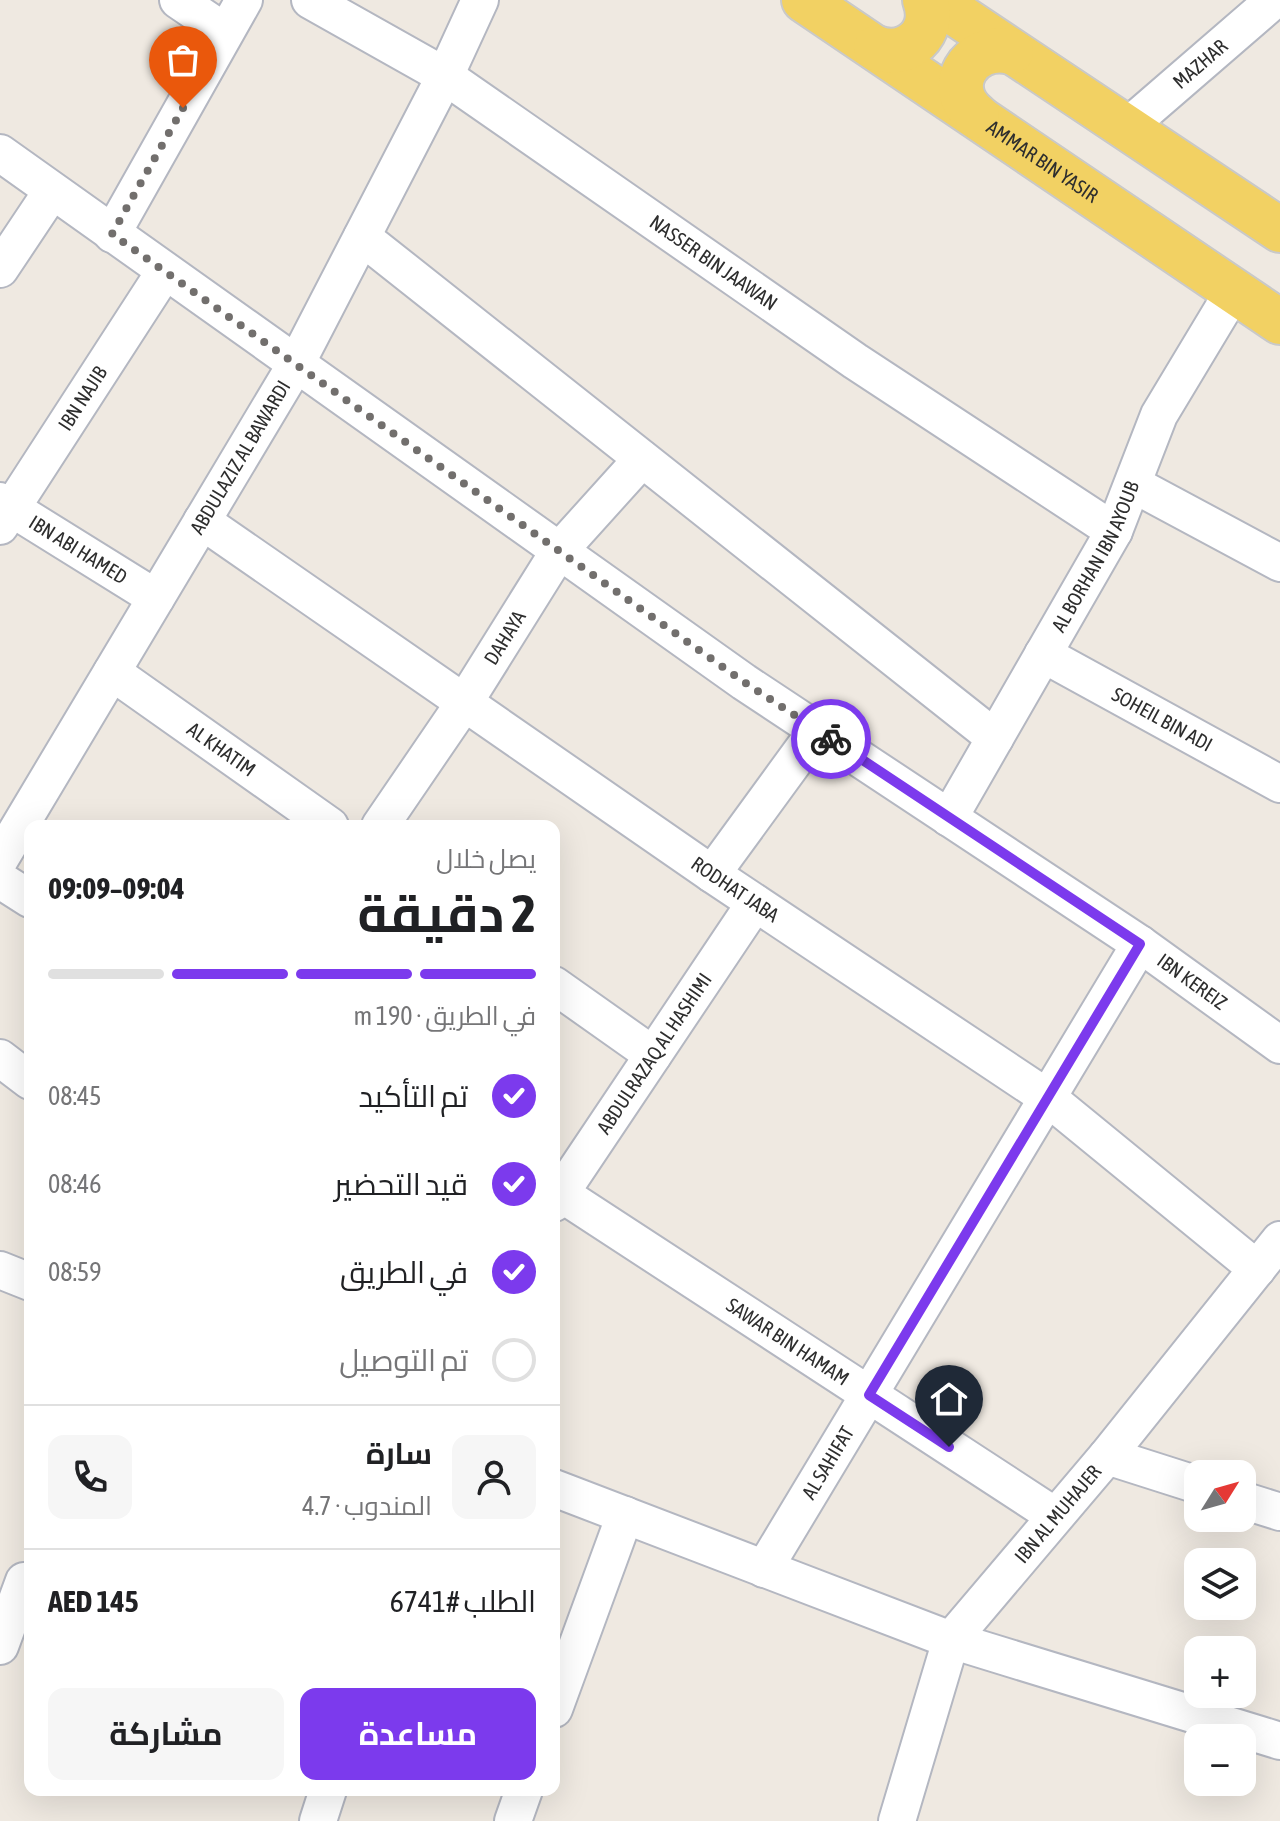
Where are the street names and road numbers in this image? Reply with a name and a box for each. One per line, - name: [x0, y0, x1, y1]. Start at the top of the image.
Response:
- street label: MAZHAR: [1168, 34, 1231, 93]
- street label: AMMAR BIN YASIR: [983, 115, 1103, 207]
- street label: NASSER BIN JAAWAN: [646, 210, 782, 315]
- street label: IBN NAJIB: [53, 361, 112, 434]
- street label: ABDULAZIZ AL BAWARDI: [185, 376, 295, 538]
- street label: AL BORHAN IBN AYOUB: [1047, 477, 1143, 636]
- street label: IBN ABI HAMED: [25, 510, 132, 588]
- street label: DAHAYA: [479, 606, 530, 669]
- street label: SOHEIL BIN ADI: [1108, 682, 1217, 756]
- street label: AL KHATIM: [183, 717, 260, 781]
- street label: RODHAT JABA: [687, 851, 784, 926]
- street label: IBN KEREIZ: [1153, 948, 1232, 1014]
- street label: ABDULRAZAQ AL HASHIMI: [592, 968, 716, 1138]
- street label: SAWAR BIN HAMAM: [722, 1293, 854, 1390]
- street label: AL SAHIFAT: [797, 1422, 858, 1503]
- street label: IBN AL MUHAJER: [1009, 1460, 1105, 1567]

